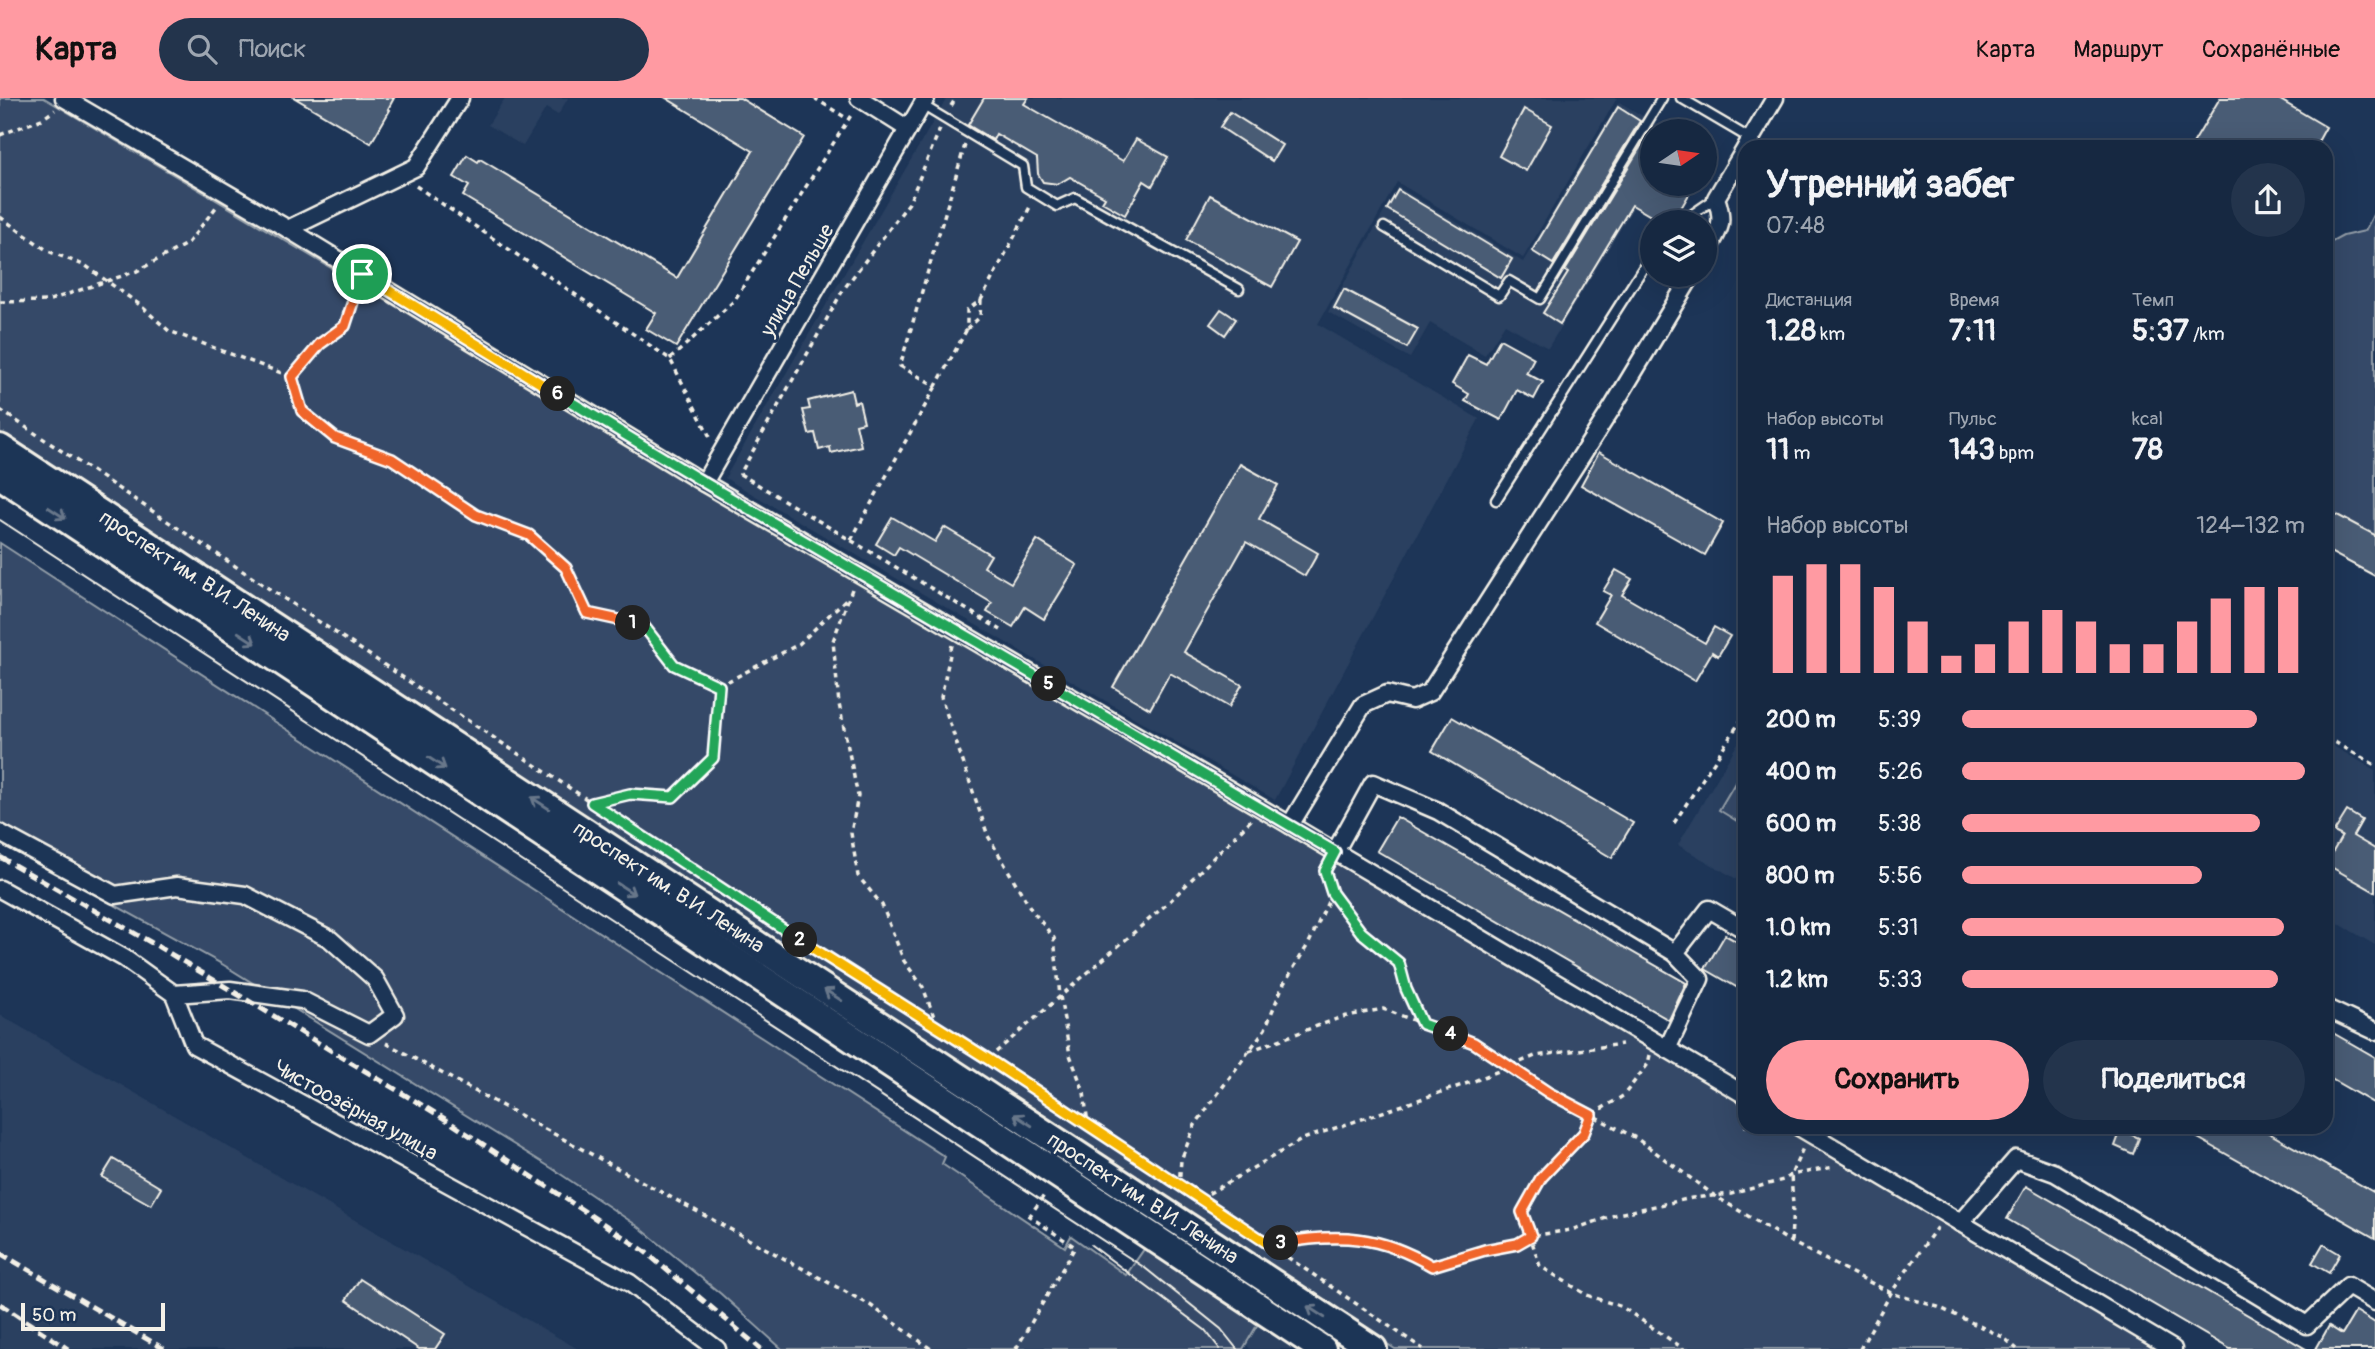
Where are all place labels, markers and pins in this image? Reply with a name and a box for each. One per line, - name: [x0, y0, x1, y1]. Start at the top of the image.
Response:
- pin: [332, 244, 392, 304]
- pin: 6: [540, 376, 576, 412]
- pin: 1: [616, 606, 650, 640]
- pin: 5: [1032, 666, 1066, 702]
- pin: 2: [782, 922, 818, 958]
- pin: 4: [1434, 1016, 1468, 1052]
- pin: 3: [1264, 1226, 1298, 1260]

